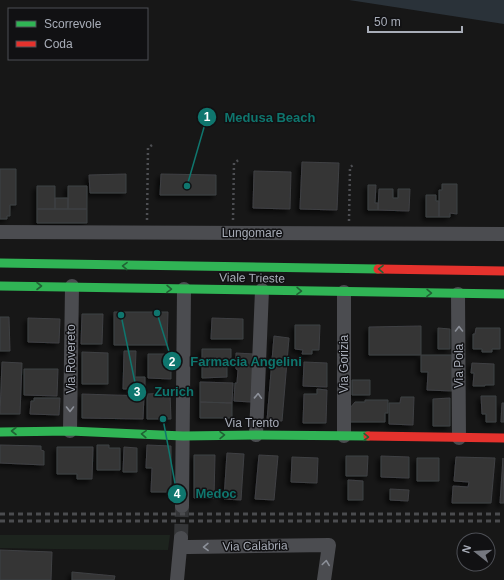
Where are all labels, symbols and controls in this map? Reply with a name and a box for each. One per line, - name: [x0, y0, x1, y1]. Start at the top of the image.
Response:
- legend: [8, 8, 148, 60]
- scale bar: [368, 8, 462, 34]
- text: 50 m: [374, 15, 401, 29]
- text: Scorrevole: [44, 17, 102, 31]
- text: Coda: [44, 37, 73, 51]
- callout: Medusa Beach: [197, 104, 324, 129]
- text: 1: [204, 110, 211, 124]
- text: Medusa Beach: [224, 110, 316, 125]
- street label: Lungomare: [222, 226, 283, 240]
- one-way arrow: [122, 262, 128, 270]
- one-way arrow: [378, 265, 384, 274]
- street label: Viale Trieste: [219, 270, 285, 286]
- one-way arrow: [36, 282, 42, 290]
- one-way arrow: [166, 285, 172, 293]
- one-way arrow: [296, 287, 302, 295]
- one-way arrow: [426, 289, 432, 297]
- street label: Via Rovereto: [64, 324, 78, 394]
- one-way arrow: [455, 326, 463, 332]
- street label: Via Gorizia: [337, 334, 351, 393]
- street label: Via Pola: [452, 343, 466, 388]
- callout: Farmacia Angelini: [162, 349, 310, 374]
- text: Farmacia Angelini: [190, 354, 302, 369]
- text: 2: [169, 355, 176, 369]
- callout: Zurich: [127, 379, 202, 404]
- text: Zurich: [154, 384, 194, 399]
- text: 3: [134, 385, 141, 399]
- one-way arrow: [254, 393, 262, 399]
- one-way arrow: [66, 406, 74, 412]
- street label: Via Trento: [225, 416, 280, 430]
- one-way arrow: [11, 427, 17, 435]
- one-way arrow: [141, 430, 147, 439]
- one-way arrow: [219, 431, 225, 439]
- one-way arrow: [363, 433, 369, 441]
- callout: Medoc: [167, 481, 244, 506]
- text: Medoc: [195, 486, 237, 501]
- text: 4: [174, 487, 181, 501]
- north arrow: [456, 532, 496, 572]
- street label: Via Calabria: [222, 538, 288, 554]
- one-way arrow: [203, 543, 209, 551]
- text: N: [460, 543, 473, 555]
- one-way arrow: [321, 559, 330, 566]

